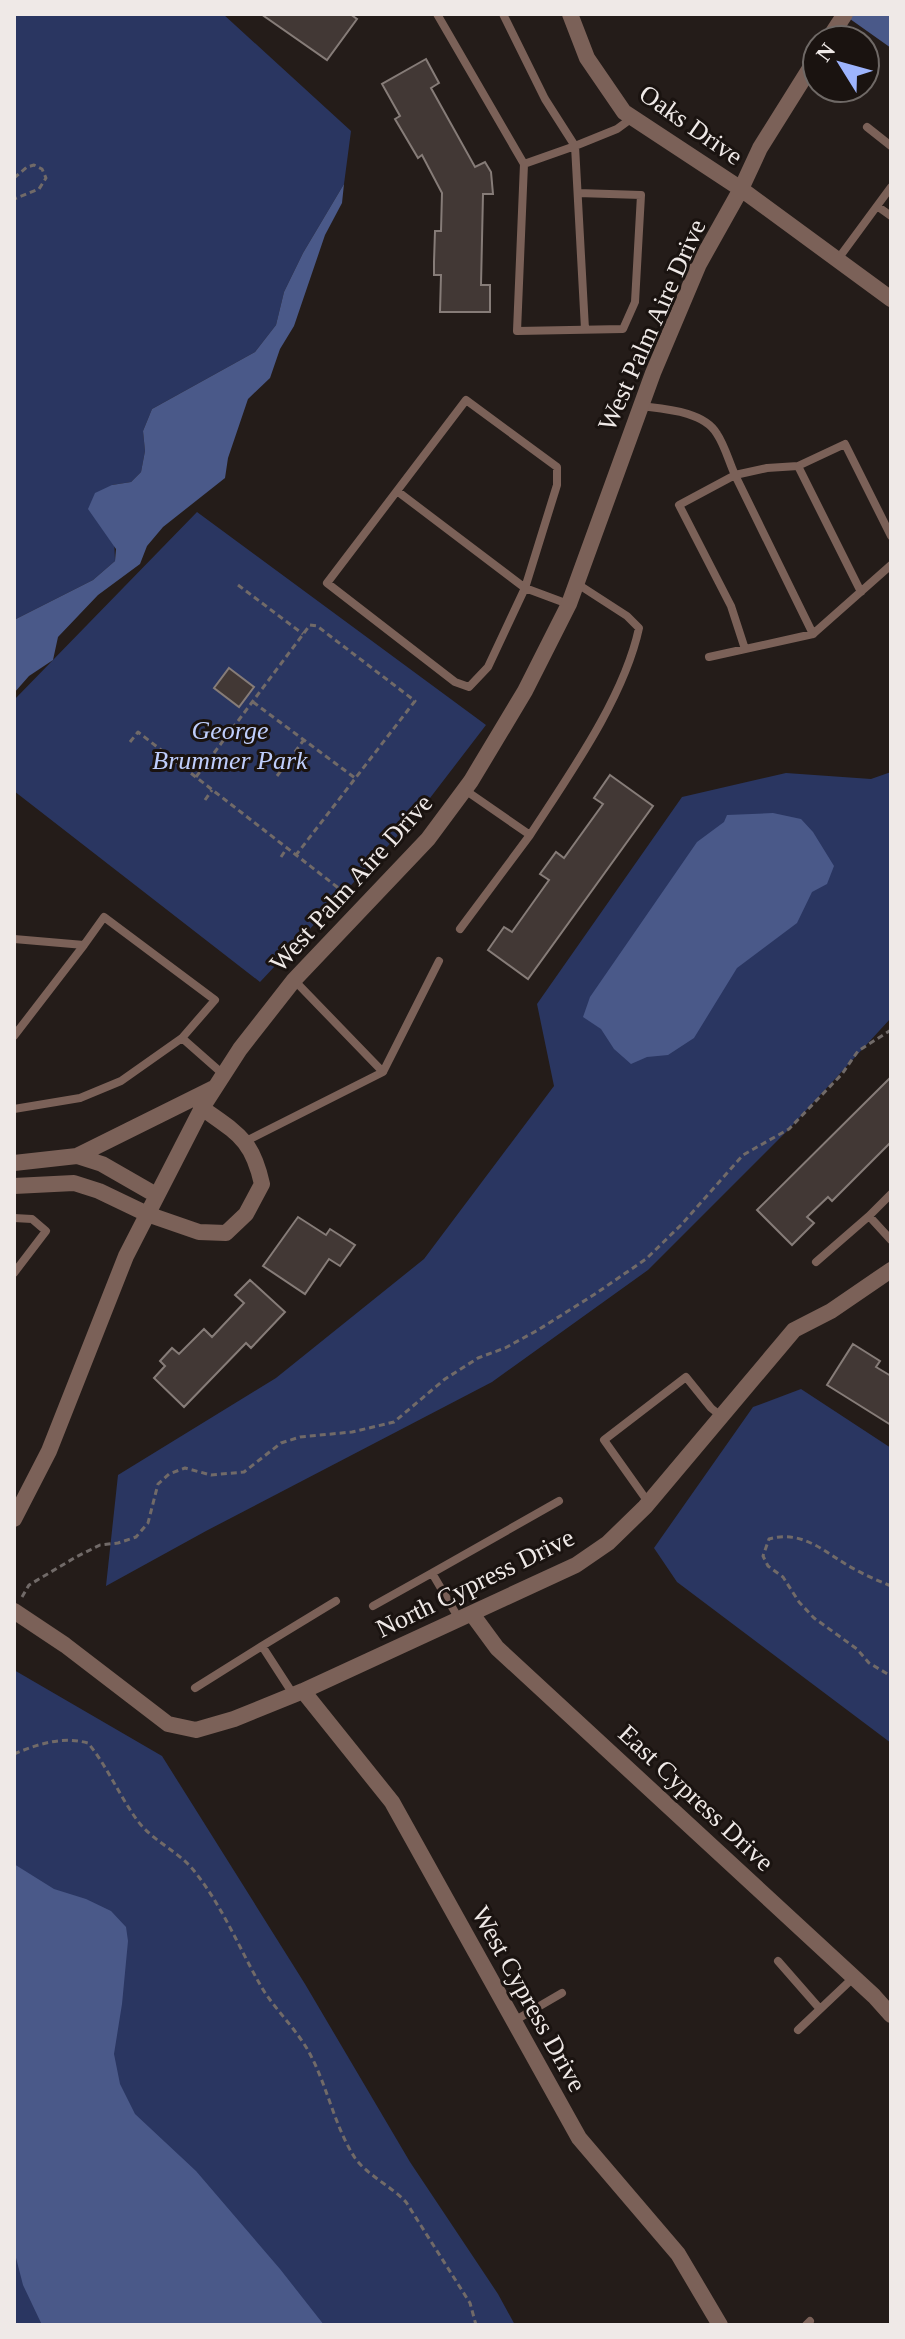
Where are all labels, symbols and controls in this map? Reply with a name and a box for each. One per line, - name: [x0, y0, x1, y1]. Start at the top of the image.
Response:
- north arrow: [801, 24, 881, 104]
- text: N: [811, 38, 840, 66]
- street label: Oaks Drive: [634, 79, 748, 171]
- street label: West Palm Aire Drive: [592, 215, 712, 435]
- park label: George Brummer Park: [152, 716, 308, 775]
- street label: West Palm Aire Drive: [264, 788, 438, 978]
- street label: North Cypress Drive: [371, 1522, 579, 1644]
- street label: East Cypress Drive: [613, 1719, 779, 1877]
- street label: West Cypress Drive: [466, 1901, 592, 2097]

